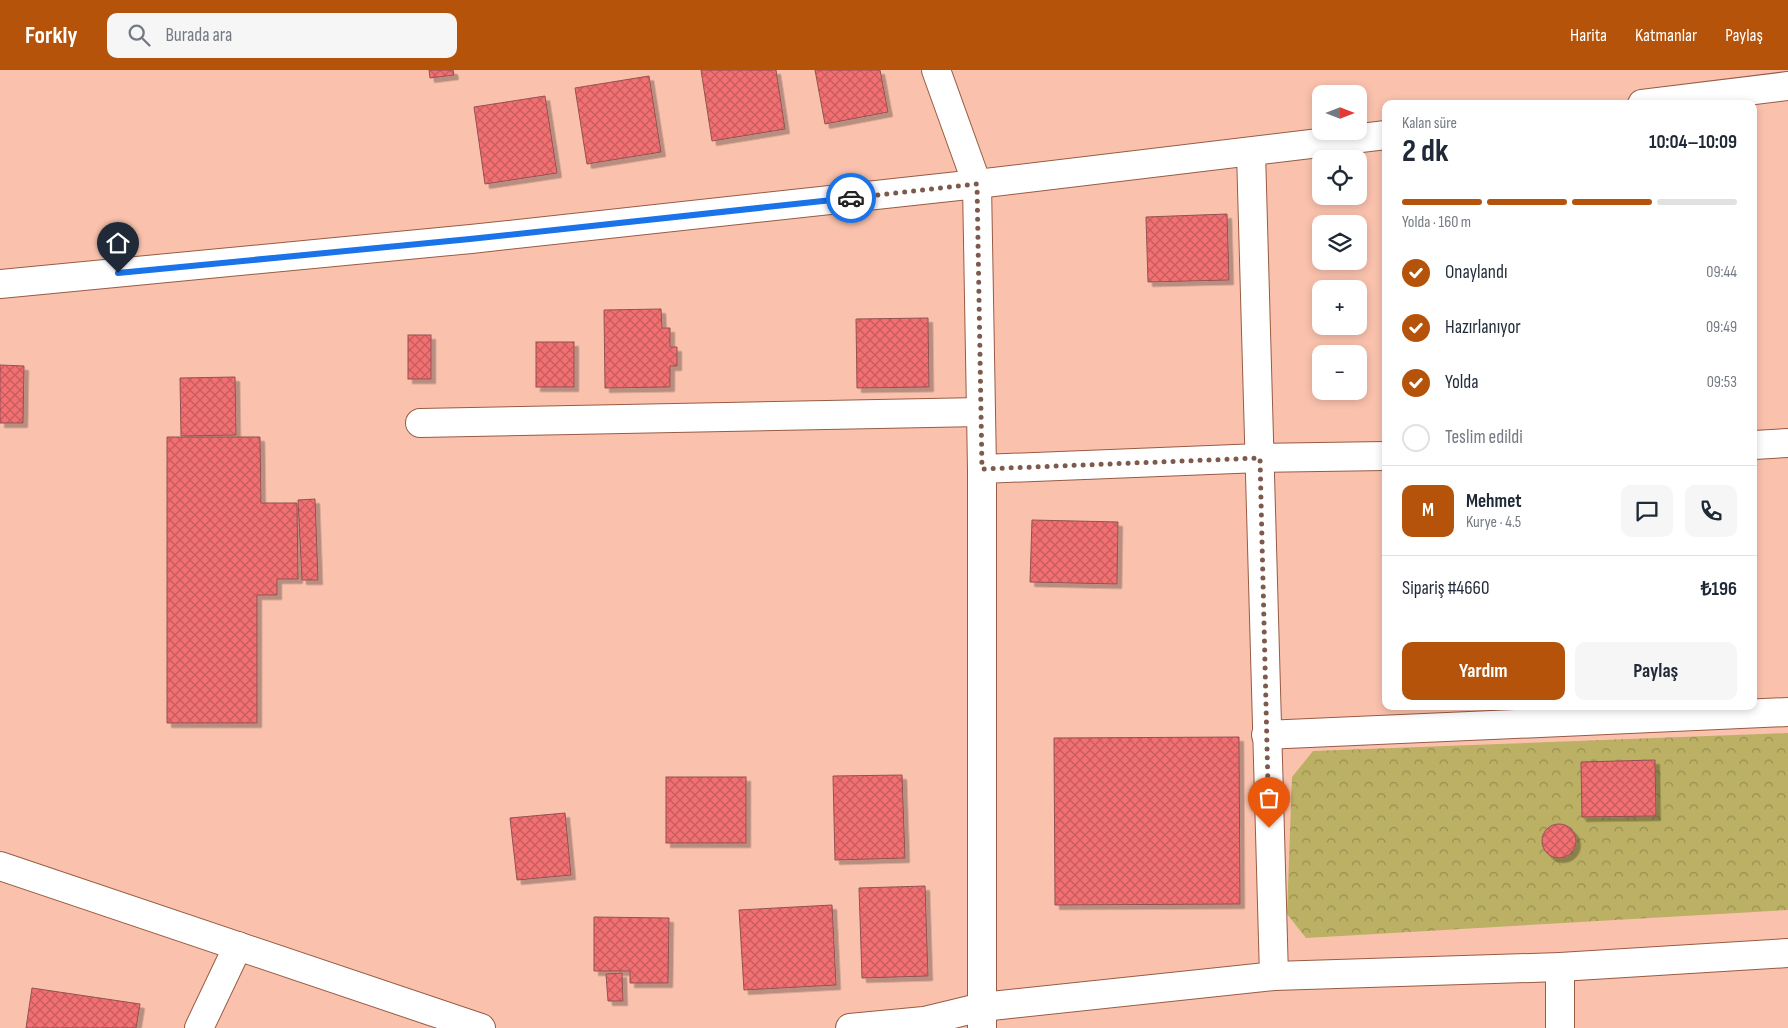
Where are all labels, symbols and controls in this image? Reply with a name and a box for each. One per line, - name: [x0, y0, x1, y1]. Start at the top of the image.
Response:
- search box: [107, 13, 457, 58]
- text: Forkly: [25, 21, 77, 50]
- icon: search: [125, 21, 153, 49]
- text: Burada ara: [165, 24, 232, 47]
- text: Harita: [1570, 25, 1607, 46]
- text: Katmanlar: [1635, 25, 1697, 46]
- text: Paylaş: [1725, 25, 1763, 46]
- north arrow: [1312, 85, 1368, 140]
- map controls: [1312, 85, 1367, 400]
- text: Kalan süre: [1402, 114, 1457, 133]
- text: 10:04–10:09: [1649, 131, 1737, 154]
- text: 2 dk: [1402, 132, 1448, 171]
- button: locate: [1312, 150, 1367, 205]
- courier: [826, 173, 876, 223]
- icon: car: [837, 184, 865, 212]
- text: Yolda · 160 m: [1402, 213, 1471, 232]
- button: layers: [1312, 215, 1367, 270]
- pin: [97, 222, 139, 273]
- icon: home: [104, 229, 132, 257]
- icon: check: [1402, 259, 1430, 287]
- text: Onaylandı: [1445, 261, 1507, 284]
- text: 09:44: [1706, 263, 1737, 282]
- button: +: [1312, 280, 1367, 335]
- icon: check: [1402, 314, 1430, 342]
- text: Hazırlanıyor: [1445, 316, 1521, 339]
- text: 09:49: [1706, 318, 1737, 337]
- button: −: [1312, 345, 1367, 400]
- icon: check: [1402, 369, 1430, 397]
- text: Yolda: [1445, 371, 1479, 394]
- text: 09:53: [1707, 373, 1737, 392]
- text: Teslim edildi: [1445, 426, 1523, 449]
- button: chat: [1621, 485, 1673, 537]
- button: phone: [1685, 485, 1737, 537]
- text: Mehmet: [1466, 490, 1522, 513]
- text: M: [1422, 499, 1434, 522]
- text: Kurye · 4.5: [1466, 513, 1521, 532]
- text: Sipariş #4660: [1402, 577, 1489, 600]
- text: ₺196: [1701, 578, 1737, 601]
- button: Yardım: [1402, 642, 1565, 700]
- button: Paylaş: [1575, 642, 1737, 700]
- pin: [1248, 777, 1290, 828]
- icon: bag: [1255, 784, 1283, 812]

